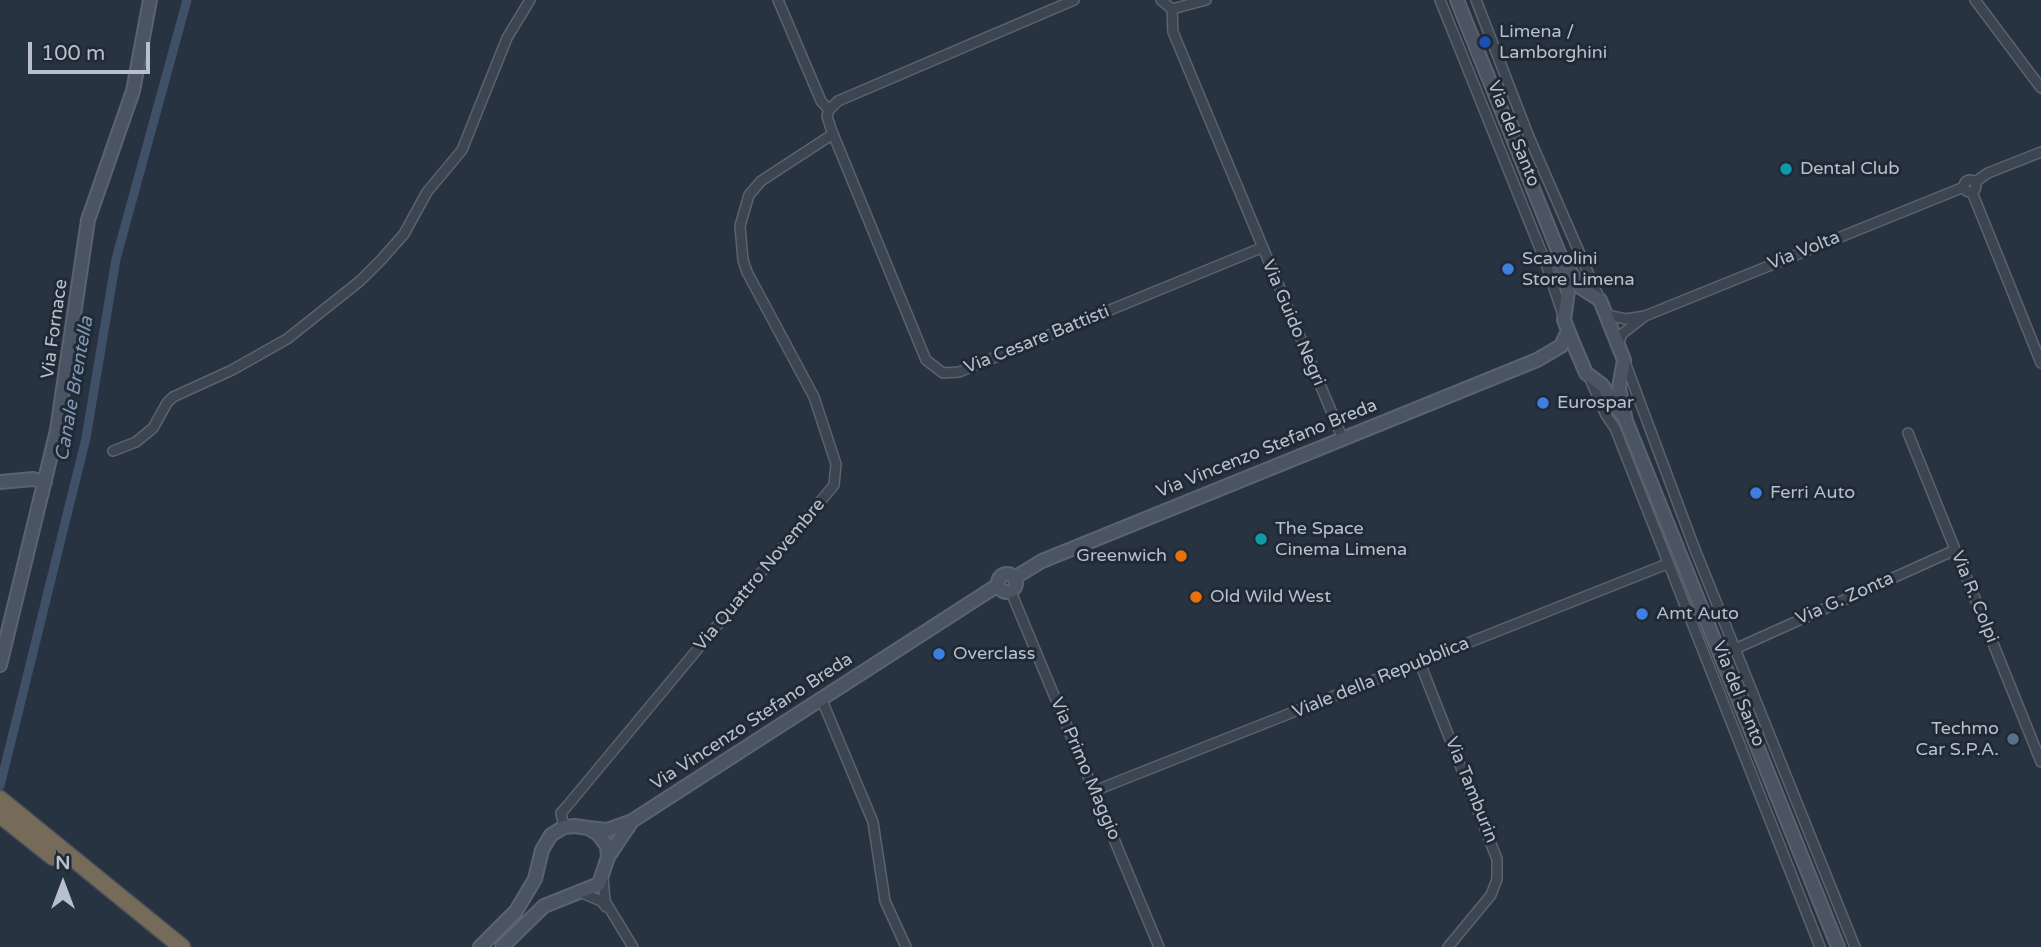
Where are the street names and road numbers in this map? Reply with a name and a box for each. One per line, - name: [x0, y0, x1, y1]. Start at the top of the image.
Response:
- street label: Via del Santo: [1482, 78, 1544, 190]
- street label: Via Volta: [1765, 227, 1843, 275]
- street label: Via Guido Negri: [1257, 257, 1329, 389]
- street label: Via Fornace: [37, 278, 73, 380]
- street label: Via Cesare Battisti: [961, 301, 1113, 379]
- street label: Via Vincenzo Stefano Breda: [1153, 395, 1381, 503]
- street label: Via Quattro Novembre: [690, 494, 830, 656]
- street label: Via R. Colpi: [1946, 548, 2002, 646]
- street label: Via G. Zonta: [1793, 568, 1897, 630]
- street label: Viale della Repubblica: [1290, 633, 1472, 723]
- street label: Via del Santo: [1707, 638, 1769, 750]
- street label: Via Vincenzo Stefano Breda: [647, 649, 857, 795]
- street label: Via Primo Maggio: [1045, 694, 1125, 844]
- street label: Via Tamburin: [1440, 734, 1502, 846]

